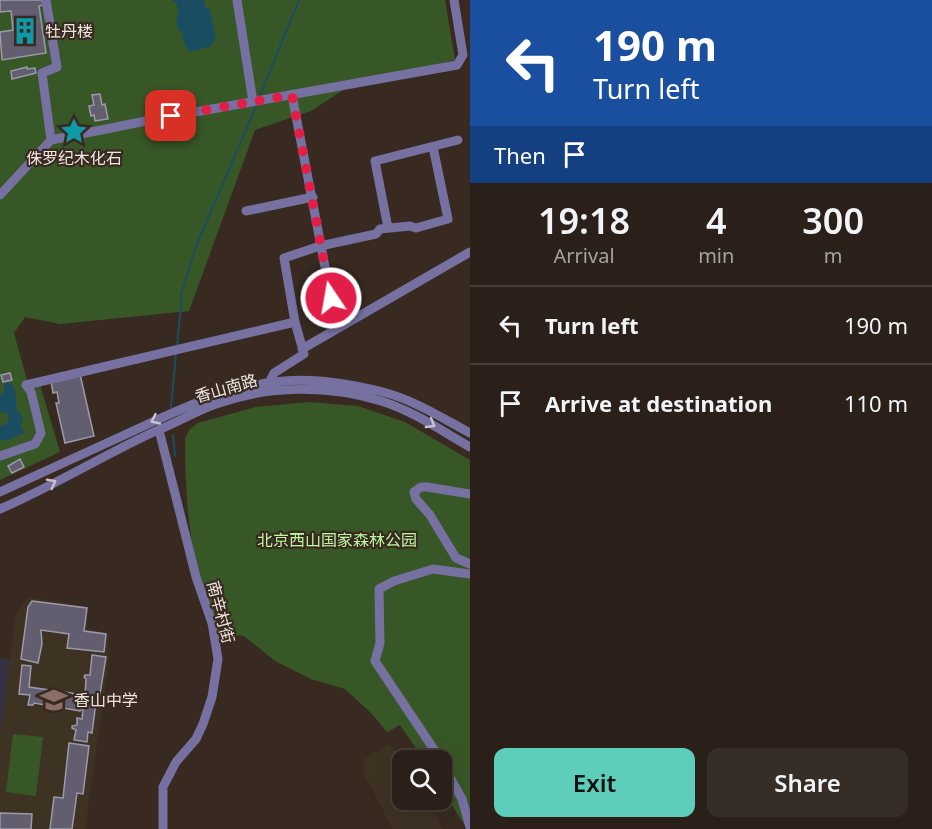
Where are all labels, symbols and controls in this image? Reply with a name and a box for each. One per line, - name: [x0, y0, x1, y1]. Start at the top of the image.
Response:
- building icon: 牡丹楼: [10, 16, 40, 46]
- text: 190 m: [593, 16, 717, 73]
- place label: 牡丹楼: [45, 20, 93, 42]
- icon: left: [494, 24, 572, 102]
- text: Turn left: [593, 70, 699, 107]
- pin: [145, 90, 196, 141]
- icon: arrive: [154, 99, 187, 132]
- place icon: 侏罗纪木化石: [59, 116, 89, 146]
- icon: arrive: [558, 138, 591, 171]
- text: Then: [494, 140, 546, 170]
- place label: 侏罗纪木化石: [26, 147, 122, 169]
- text: 19:18: [538, 196, 630, 245]
- text: 4: [706, 196, 727, 245]
- text: 300: [802, 196, 864, 245]
- text: Arrival: [554, 242, 615, 269]
- text: min: [698, 242, 734, 269]
- text: m: [824, 242, 843, 269]
- position arrow: [299, 266, 363, 330]
- icon: left: [494, 309, 527, 342]
- text: Turn left: [545, 310, 639, 340]
- text: 190 m: [844, 310, 908, 340]
- street label: 香山南路: [192, 369, 260, 407]
- icon: arrive: [494, 387, 527, 420]
- text: Arrive at destination: [545, 388, 772, 418]
- text: 110 m: [844, 388, 908, 418]
- one-way arrow: [151, 413, 162, 425]
- one-way arrow: [425, 417, 435, 429]
- one-way arrow: [46, 478, 57, 490]
- park label: 北京西山国家森林公园: [257, 529, 417, 551]
- street label: 南辛村街: [202, 578, 240, 646]
- school or university icon: 香山中学: [39, 685, 69, 715]
- place label: 香山中学: [74, 689, 138, 711]
- button: Exit: [494, 748, 695, 817]
- button: Share: [707, 748, 908, 817]
- map controls: [392, 750, 452, 810]
- button: search: [392, 750, 452, 810]

